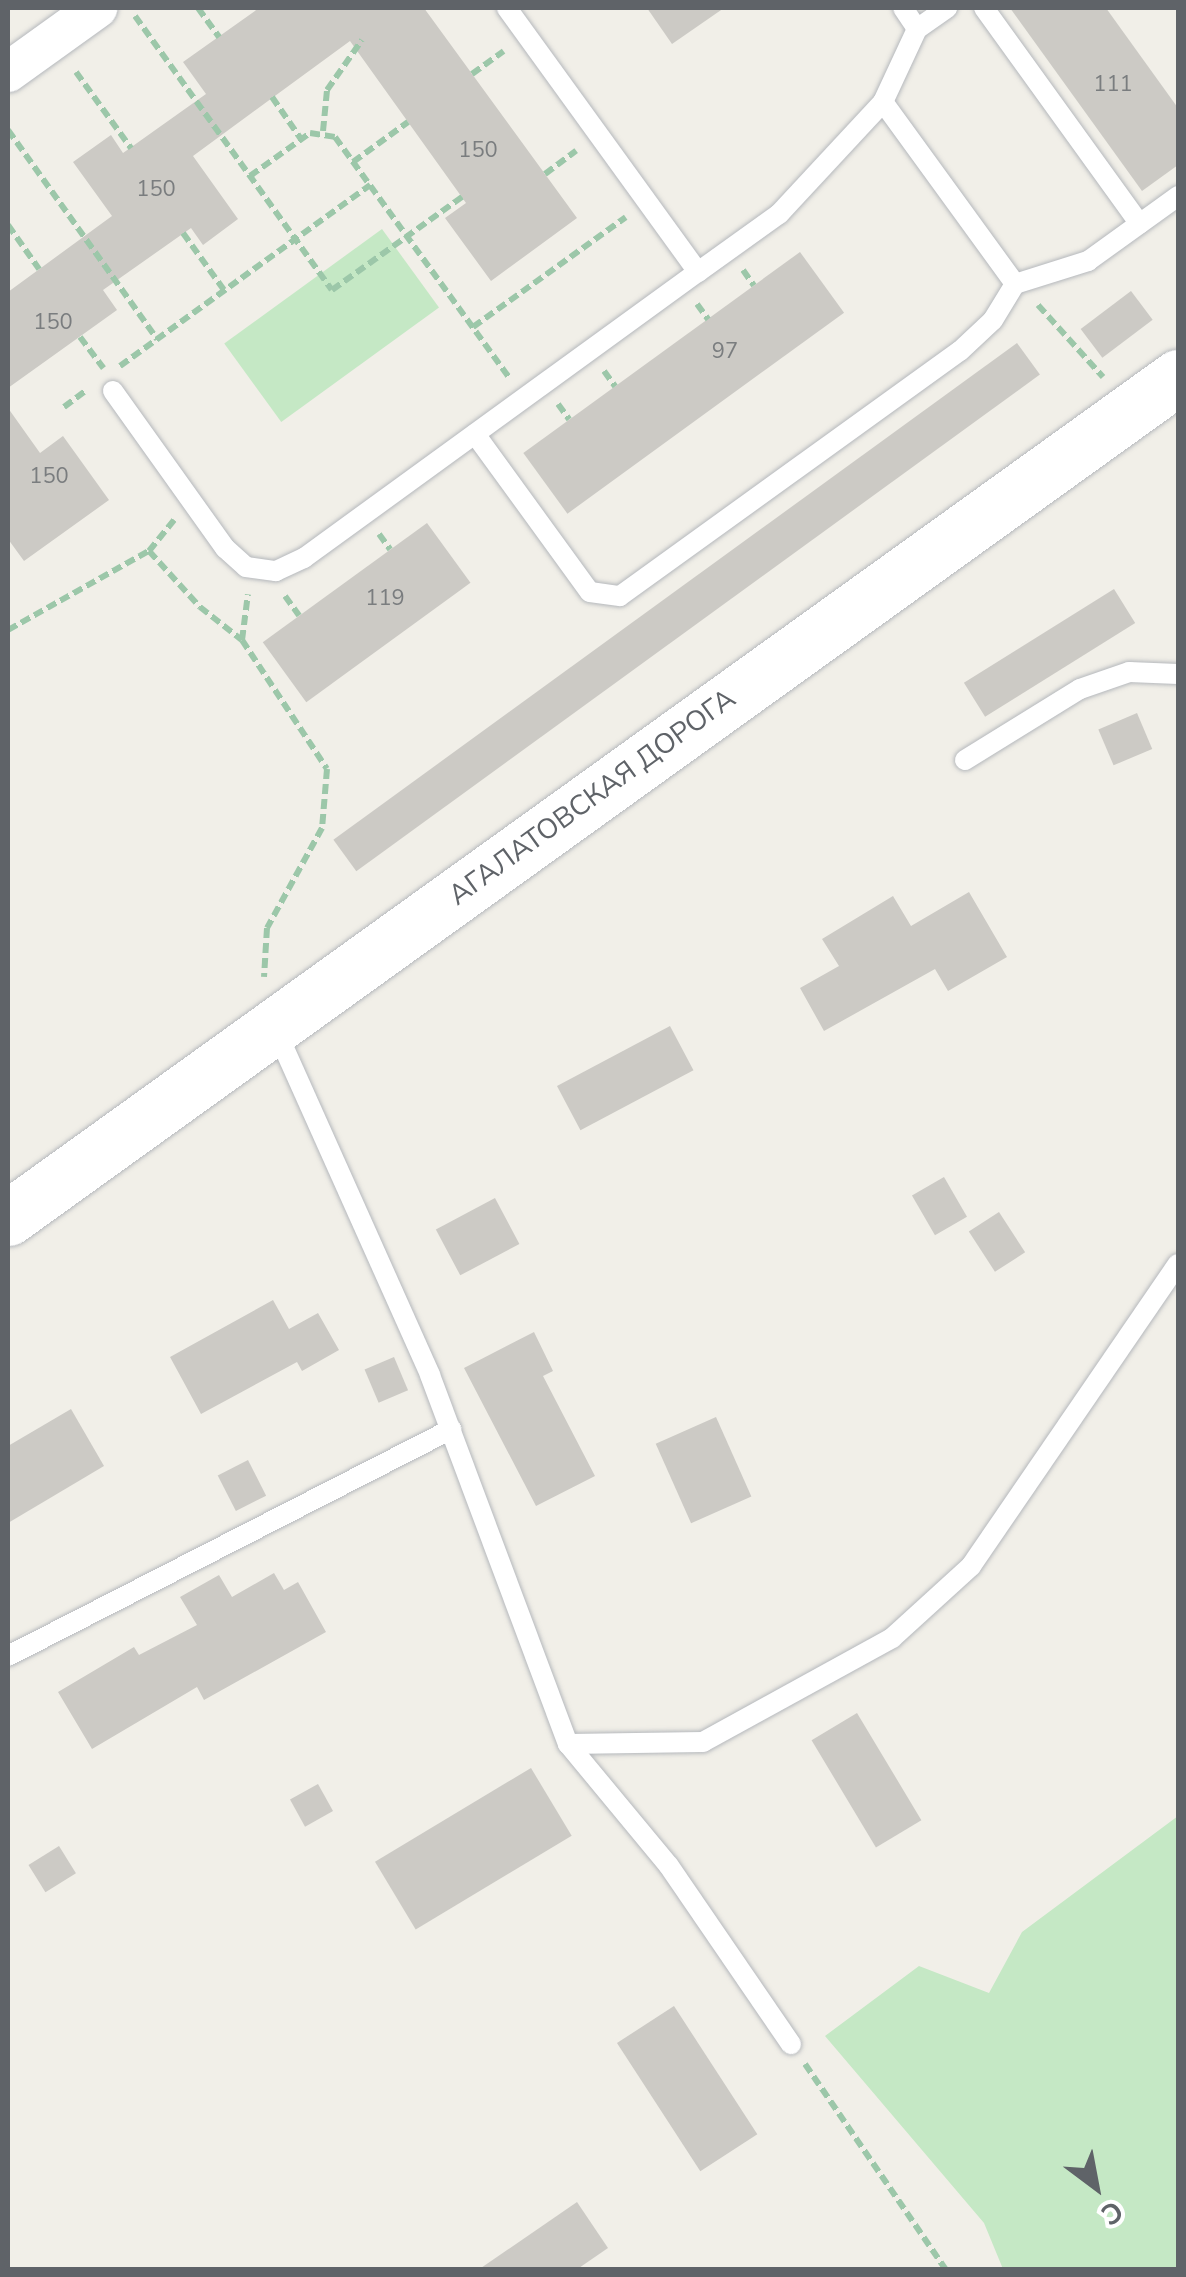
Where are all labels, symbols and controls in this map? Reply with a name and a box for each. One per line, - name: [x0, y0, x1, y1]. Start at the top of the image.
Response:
- house number: 111: [1093, 72, 1133, 98]
- house number: 150: [458, 138, 498, 164]
- house number: 150: [136, 177, 176, 203]
- house number: 150: [33, 310, 73, 336]
- house number: 97: [712, 339, 738, 365]
- house number: 150: [29, 464, 69, 490]
- house number: 119: [365, 586, 405, 612]
- street label: АГАЛАТОВСКАЯ ДОРОГА: [442, 682, 742, 912]
- north arrow: [1046, 2137, 1146, 2237]
- text: С: [1094, 2191, 1130, 2234]

